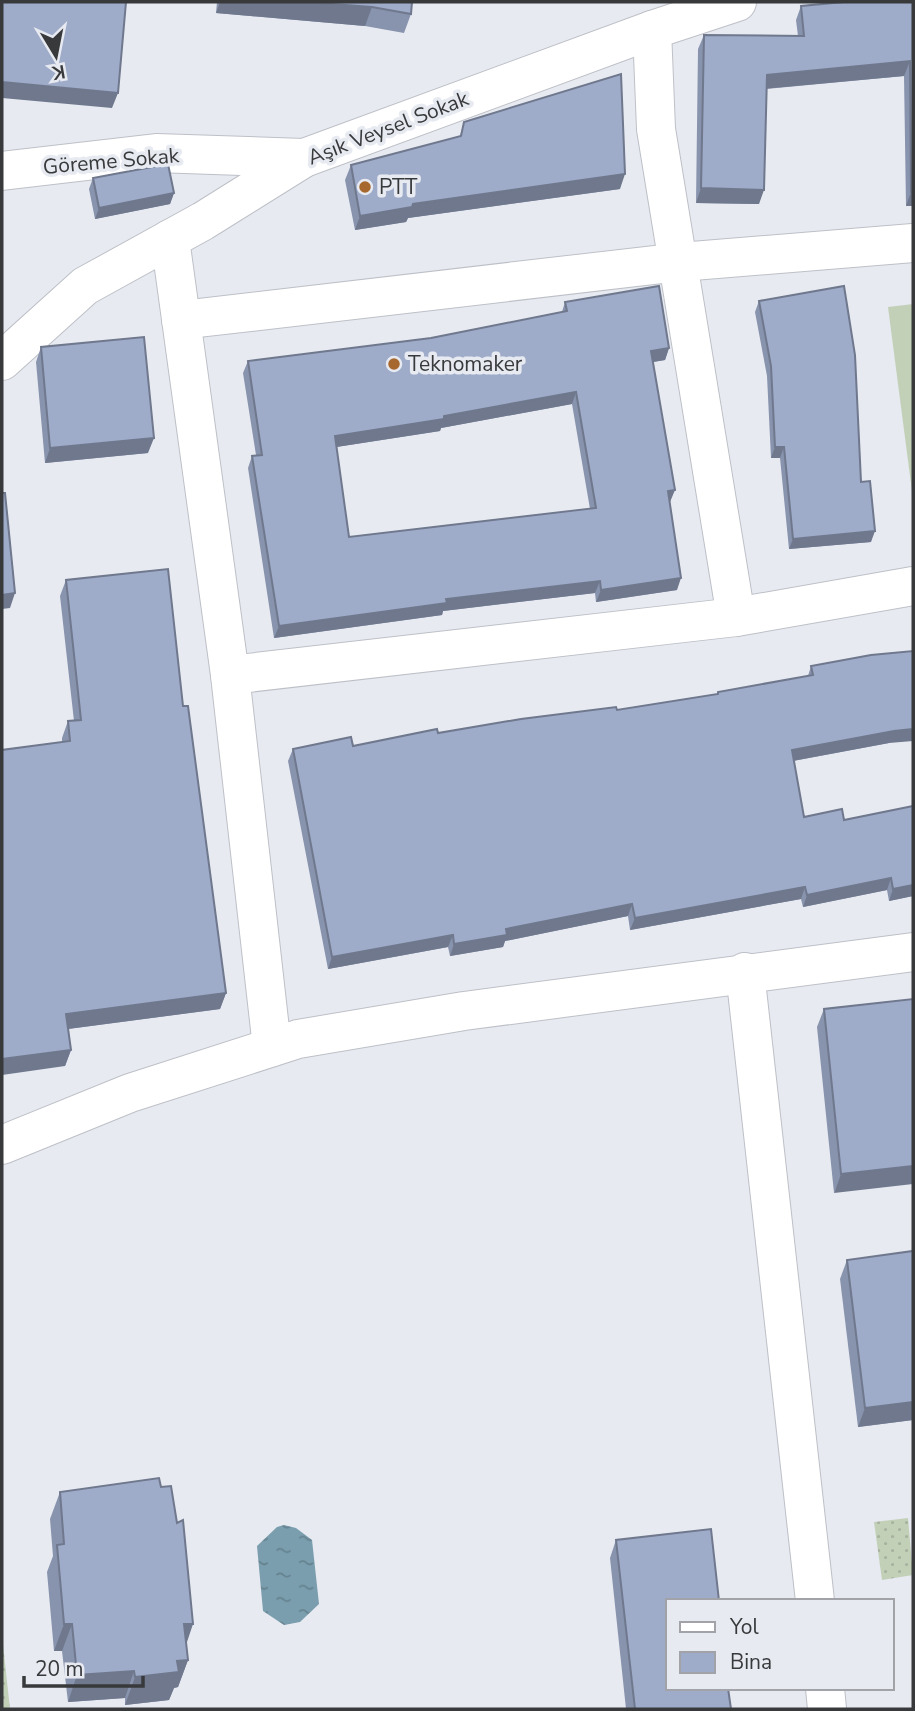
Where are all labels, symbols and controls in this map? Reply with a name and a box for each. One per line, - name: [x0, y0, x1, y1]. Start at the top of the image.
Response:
- north arrow: [21, 21, 91, 91]
- text: K: [49, 58, 67, 86]
- street label: Aşık Veysel Sokak: [303, 84, 473, 172]
- street label: Göreme Sokak: [42, 141, 181, 181]
- place label: PTT: [379, 173, 418, 201]
- marker: PTT: [357, 179, 373, 195]
- place label: Teknomaker: [408, 350, 523, 378]
- marker: Teknomaker: [386, 356, 402, 372]
- legend: [666, 1599, 894, 1690]
- text: Yol: [729, 1613, 760, 1641]
- scale bar: [24, 1644, 144, 1688]
- text: Bina: [730, 1648, 772, 1676]
- text: 20 m: [35, 1655, 84, 1683]

